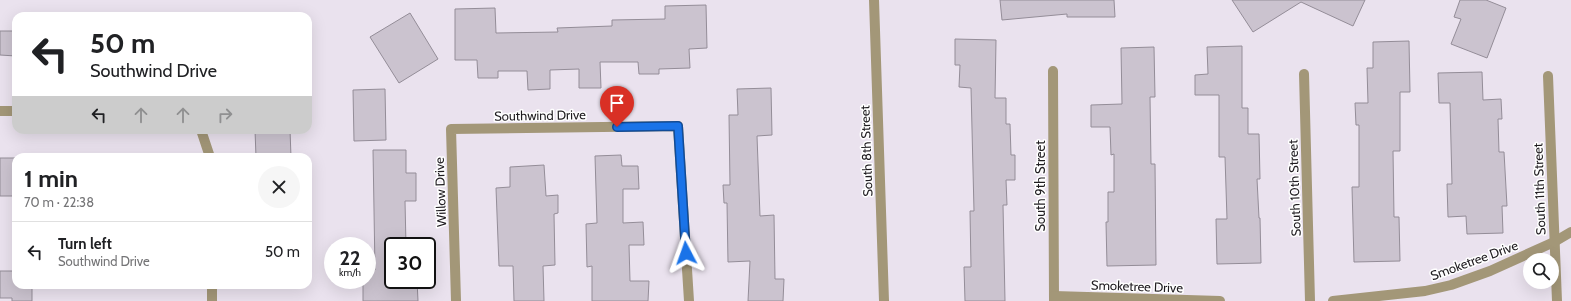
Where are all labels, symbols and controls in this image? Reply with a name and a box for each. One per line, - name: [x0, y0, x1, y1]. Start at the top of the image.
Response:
- text: 50 m: [90, 26, 155, 60]
- icon: left: [24, 28, 76, 80]
- text: Southwind Drive: [90, 60, 217, 82]
- pin: [600, 86, 634, 127]
- icon: arrive: [606, 92, 628, 114]
- icon: left: [88, 104, 110, 126]
- icon: ahead: [130, 104, 152, 126]
- icon: ahead: [172, 104, 194, 126]
- icon: right: [214, 104, 236, 126]
- street label: South 8th Street: [856, 104, 876, 197]
- street label: Southwind Drive: [494, 106, 586, 124]
- street label: South 10th Street: [1284, 139, 1304, 237]
- street label: South 9th Street: [1032, 140, 1048, 232]
- street label: South 11th Street: [1529, 142, 1549, 235]
- street label: Willow Drive: [431, 157, 449, 227]
- text: 1 min: [24, 164, 78, 193]
- button: close: [258, 166, 300, 208]
- text: 70 m · 22:38: [24, 194, 94, 210]
- position arrow: [665, 232, 707, 274]
- text: Turn left: [58, 235, 112, 253]
- speed limit sign: 30: [384, 237, 436, 289]
- street label: Smoketree Drive: [1428, 237, 1520, 283]
- icon: left: [24, 241, 46, 263]
- text: 50 m: [265, 243, 300, 261]
- text: 22: [339, 246, 361, 270]
- text: Southwind Drive: [58, 253, 150, 269]
- map controls: [1523, 253, 1559, 289]
- button: search: [1523, 253, 1559, 289]
- text: km/h: [339, 266, 361, 279]
- street label: Smoketree Drive: [1091, 276, 1184, 296]

